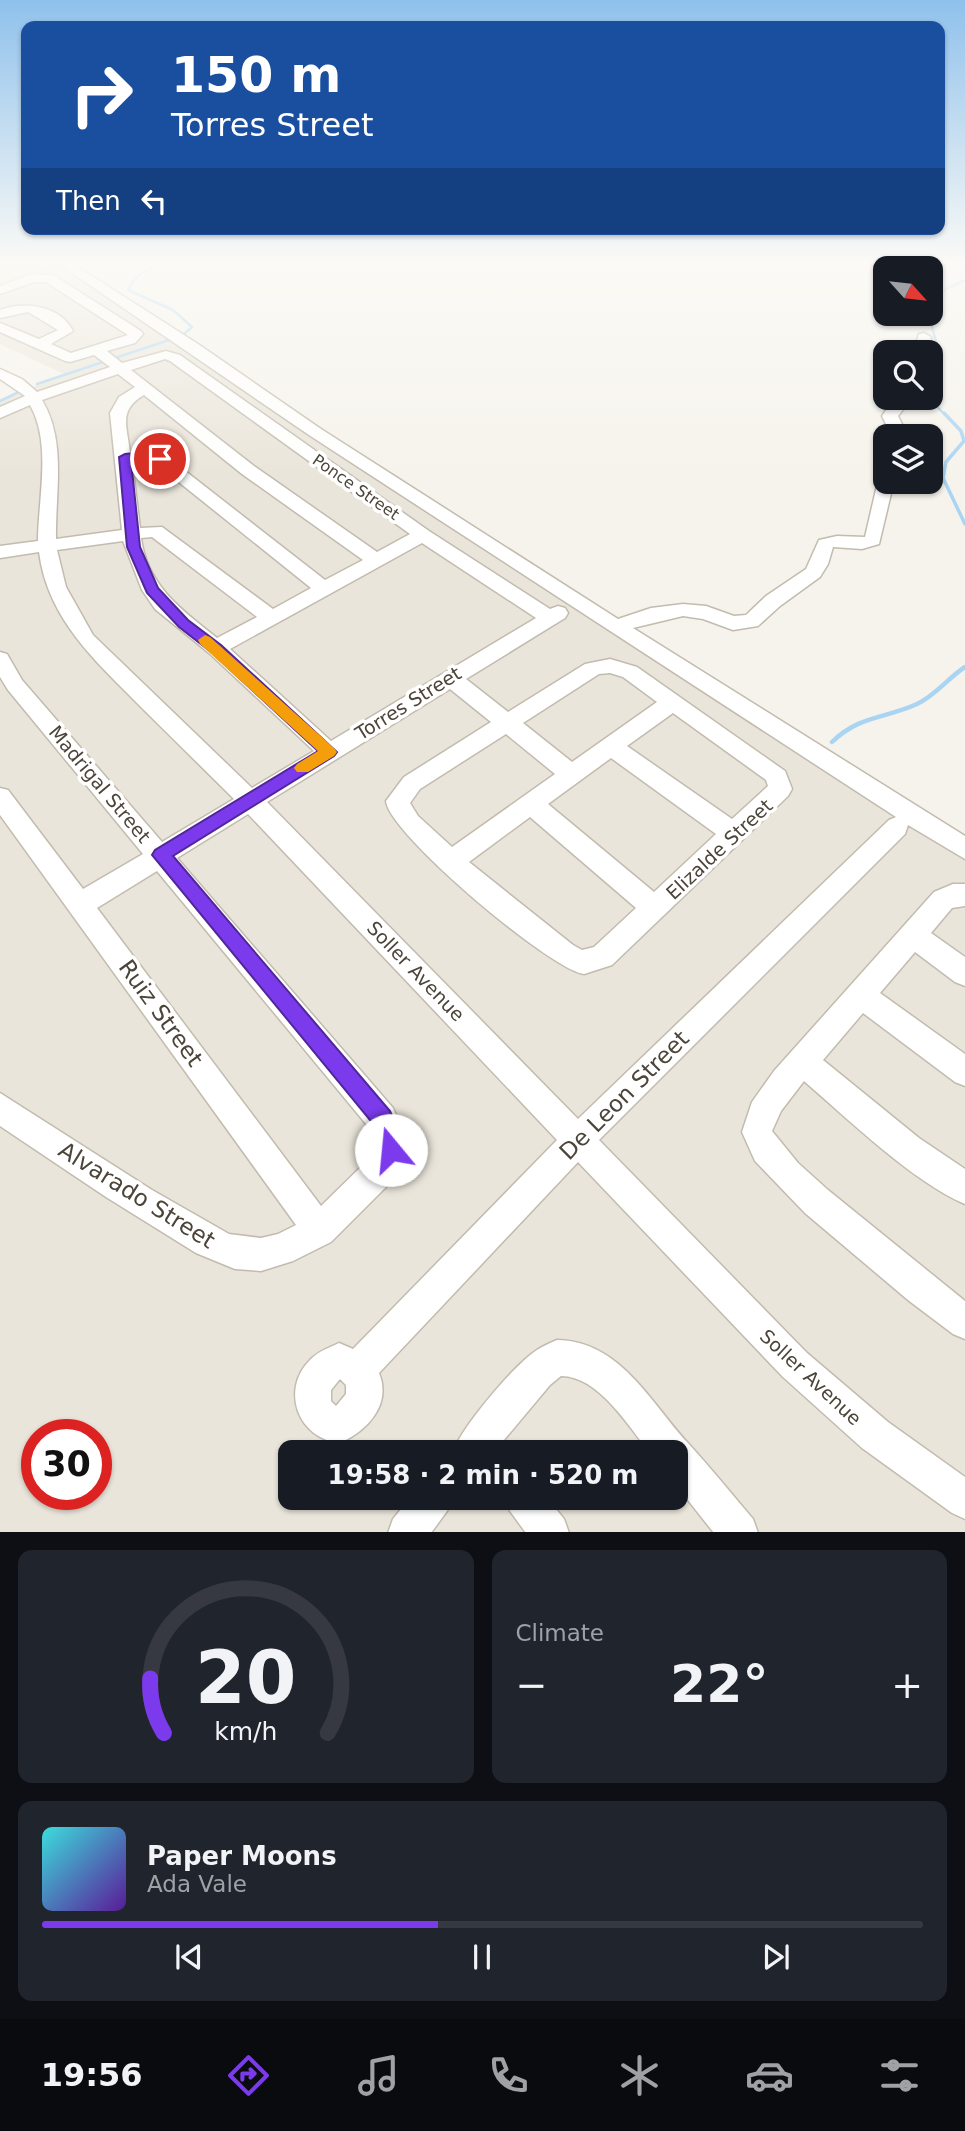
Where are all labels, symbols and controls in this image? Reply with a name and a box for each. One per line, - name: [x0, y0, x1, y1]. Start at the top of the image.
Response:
- text: 150 m: [171, 47, 341, 104]
- icon: right: [56, 49, 147, 140]
- text: Torres Street: [171, 106, 374, 144]
- icon: left: [135, 182, 173, 220]
- text: Then: [56, 186, 121, 216]
- north arrow: [873, 256, 943, 326]
- map controls: [873, 256, 943, 494]
- button: search: [873, 340, 943, 410]
- button: layers: [873, 424, 943, 494]
- pin: [130, 429, 190, 489]
- icon: arrive: [141, 440, 179, 478]
- street label: Ponce Street: [309, 450, 403, 524]
- street label: Torres Street: [350, 662, 465, 745]
- street label: Madrigal Street: [45, 721, 155, 847]
- street label: Elizalde Street: [661, 794, 777, 904]
- street label: Soller Avenue: [363, 916, 469, 1026]
- street label: Ruiz Street: [114, 955, 208, 1071]
- street label: De Leon Street: [554, 1025, 694, 1165]
- position arrow: [354, 1113, 428, 1187]
- street label: Alvarado Street: [54, 1136, 220, 1254]
- street label: Soller Avenue: [756, 1324, 866, 1430]
- speed limit sign: 30: [21, 1419, 112, 1510]
- text: 19:58 · 2 min · 520 m: [328, 1460, 638, 1490]
- text: Climate: [516, 1620, 604, 1646]
- text: 20: [195, 1635, 296, 1720]
- text: 22°: [670, 1654, 768, 1714]
- text: −: [516, 1663, 547, 1707]
- text: +: [891, 1663, 923, 1707]
- text: km/h: [214, 1716, 277, 1745]
- text: Paper Moons: [147, 1841, 337, 1871]
- text: Ada Vale: [147, 1871, 247, 1897]
- icon: previous: [170, 1938, 208, 1976]
- icon: pause: [463, 1938, 501, 1976]
- icon: next: [757, 1938, 795, 1976]
- icon: directions: [224, 2051, 273, 2100]
- icon: music: [354, 2051, 403, 2100]
- icon: phone: [484, 2051, 533, 2100]
- icon: climate: [615, 2051, 664, 2100]
- icon: car: [745, 2051, 794, 2100]
- icon: filters: [875, 2051, 924, 2100]
- text: 19:56: [41, 2056, 143, 2094]

